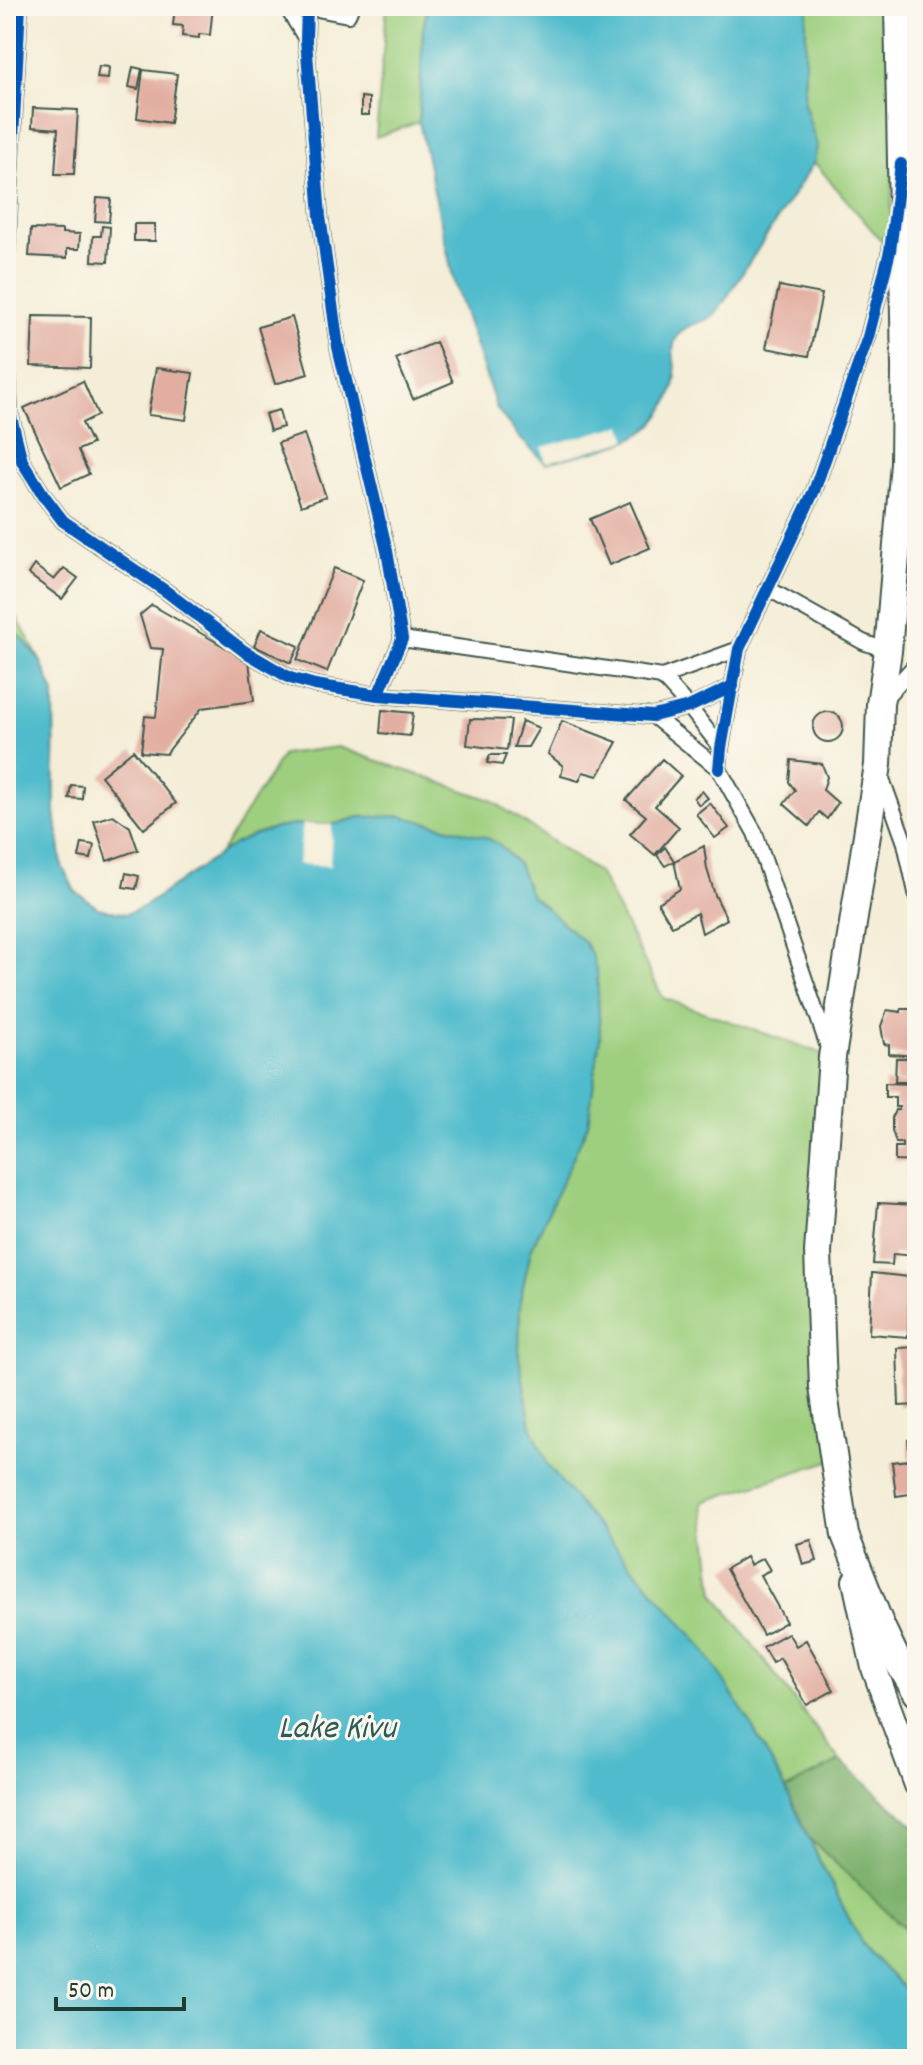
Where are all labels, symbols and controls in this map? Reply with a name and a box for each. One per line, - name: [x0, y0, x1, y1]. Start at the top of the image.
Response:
- water label: Lake Kivu: [278, 1706, 398, 1755]
- scale bar: [56, 1961, 184, 2011]
- text: 50 m: [68, 1975, 114, 2009]

